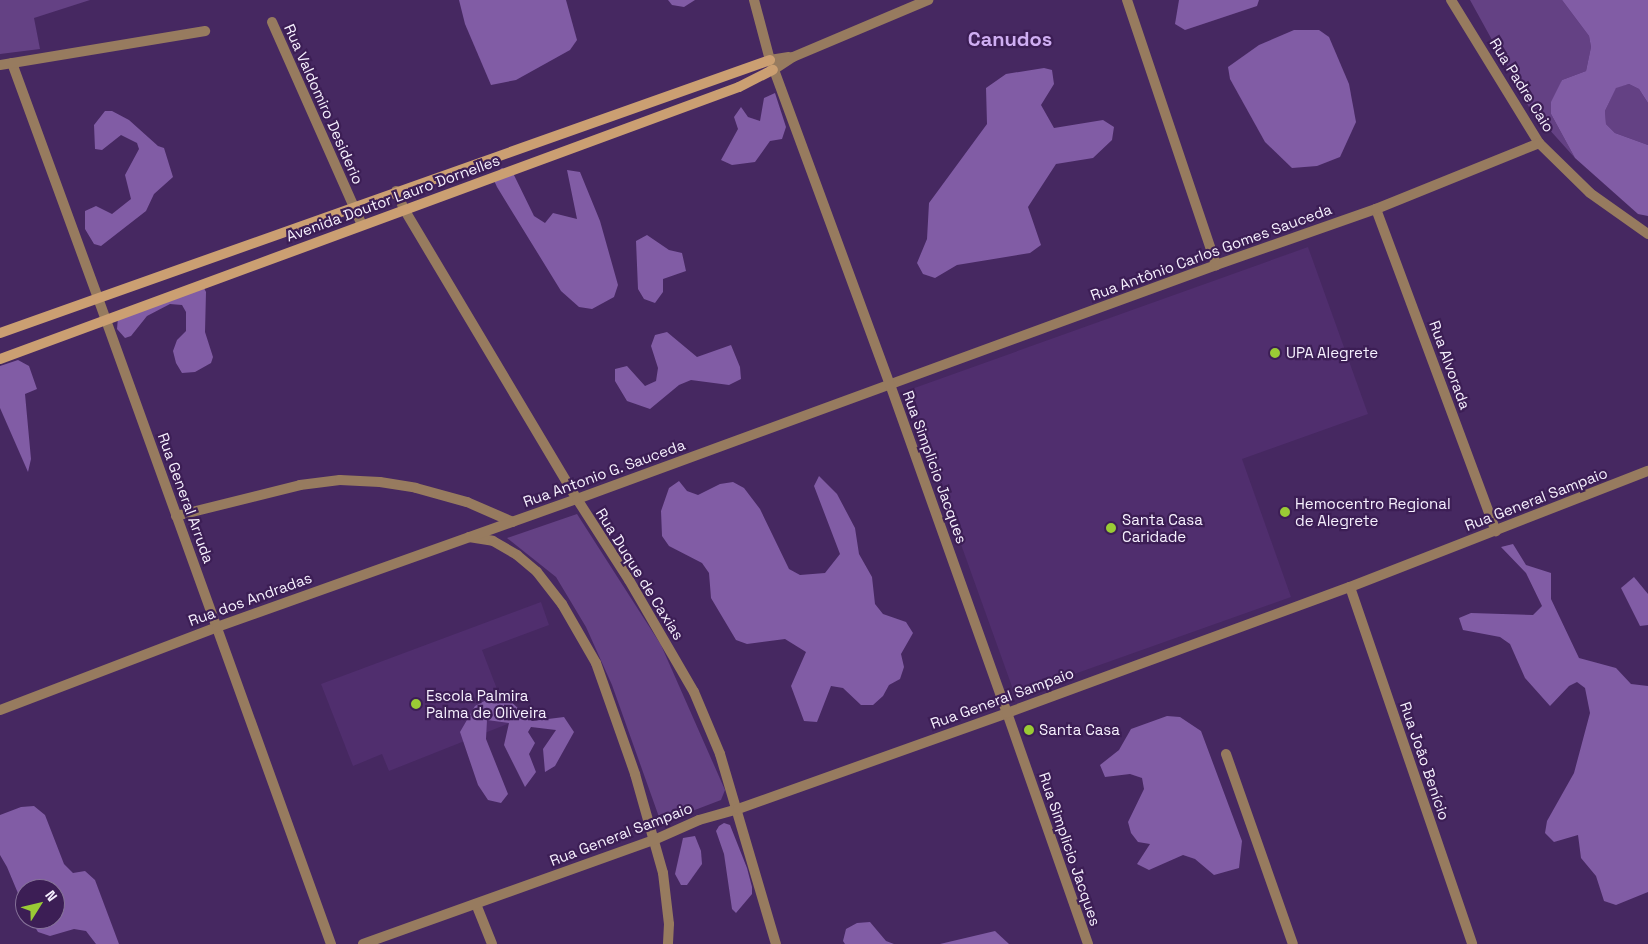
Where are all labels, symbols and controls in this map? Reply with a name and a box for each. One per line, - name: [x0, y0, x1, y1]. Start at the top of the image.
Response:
- street label: Rua Valdomiro Desiderio: [280, 21, 368, 187]
- district label: Canudos: [968, 27, 1052, 51]
- street label: Rua Padre Caio: [1486, 35, 1558, 135]
- street label: Avenida Doutor Lauro Dornelles: [284, 151, 502, 245]
- street label: Rua Antônio Carlos Gomes Sauceda: [1088, 200, 1334, 304]
- street label: Rua Alvorada: [1426, 318, 1474, 412]
- place label: UPA Alegrete: [1286, 344, 1379, 362]
- marker: UPA Alegrete: [1268, 346, 1282, 360]
- street label: Rua Simplicio Jacques: [899, 388, 971, 546]
- street label: Rua General Arruda: [154, 430, 218, 566]
- street label: Rua Antonio G. Sauceda: [520, 435, 688, 511]
- street label: Rua General Sampaio: [1462, 463, 1610, 535]
- place label: Hemocentro Regional de Alegrete: [1295, 494, 1451, 529]
- street label: Rua Duque de Caxias: [592, 505, 688, 643]
- marker: Hemocentro Regional de Alegrete: [1279, 506, 1291, 518]
- place label: Santa Casa Caridade: [1122, 510, 1203, 545]
- marker: Santa Casa Caridade: [1104, 521, 1118, 535]
- street label: Rua dos Andradas: [186, 568, 314, 630]
- street label: Rua General Sampaio: [928, 664, 1076, 732]
- place label: Escola Palmira Palma de Oliveira: [426, 686, 547, 721]
- marker: Escola Palmira Palma de Oliveira: [410, 698, 422, 710]
- street label: Rua João Benício: [1396, 699, 1454, 823]
- place label: Santa Casa: [1039, 721, 1120, 739]
- marker: Santa Casa: [1023, 724, 1035, 736]
- street label: Rua Simplicio Jacques: [1035, 770, 1105, 928]
- street label: Rua General Sampaio: [547, 798, 695, 870]
- north arrow: [15, 879, 65, 929]
- text: N: [41, 887, 61, 905]

